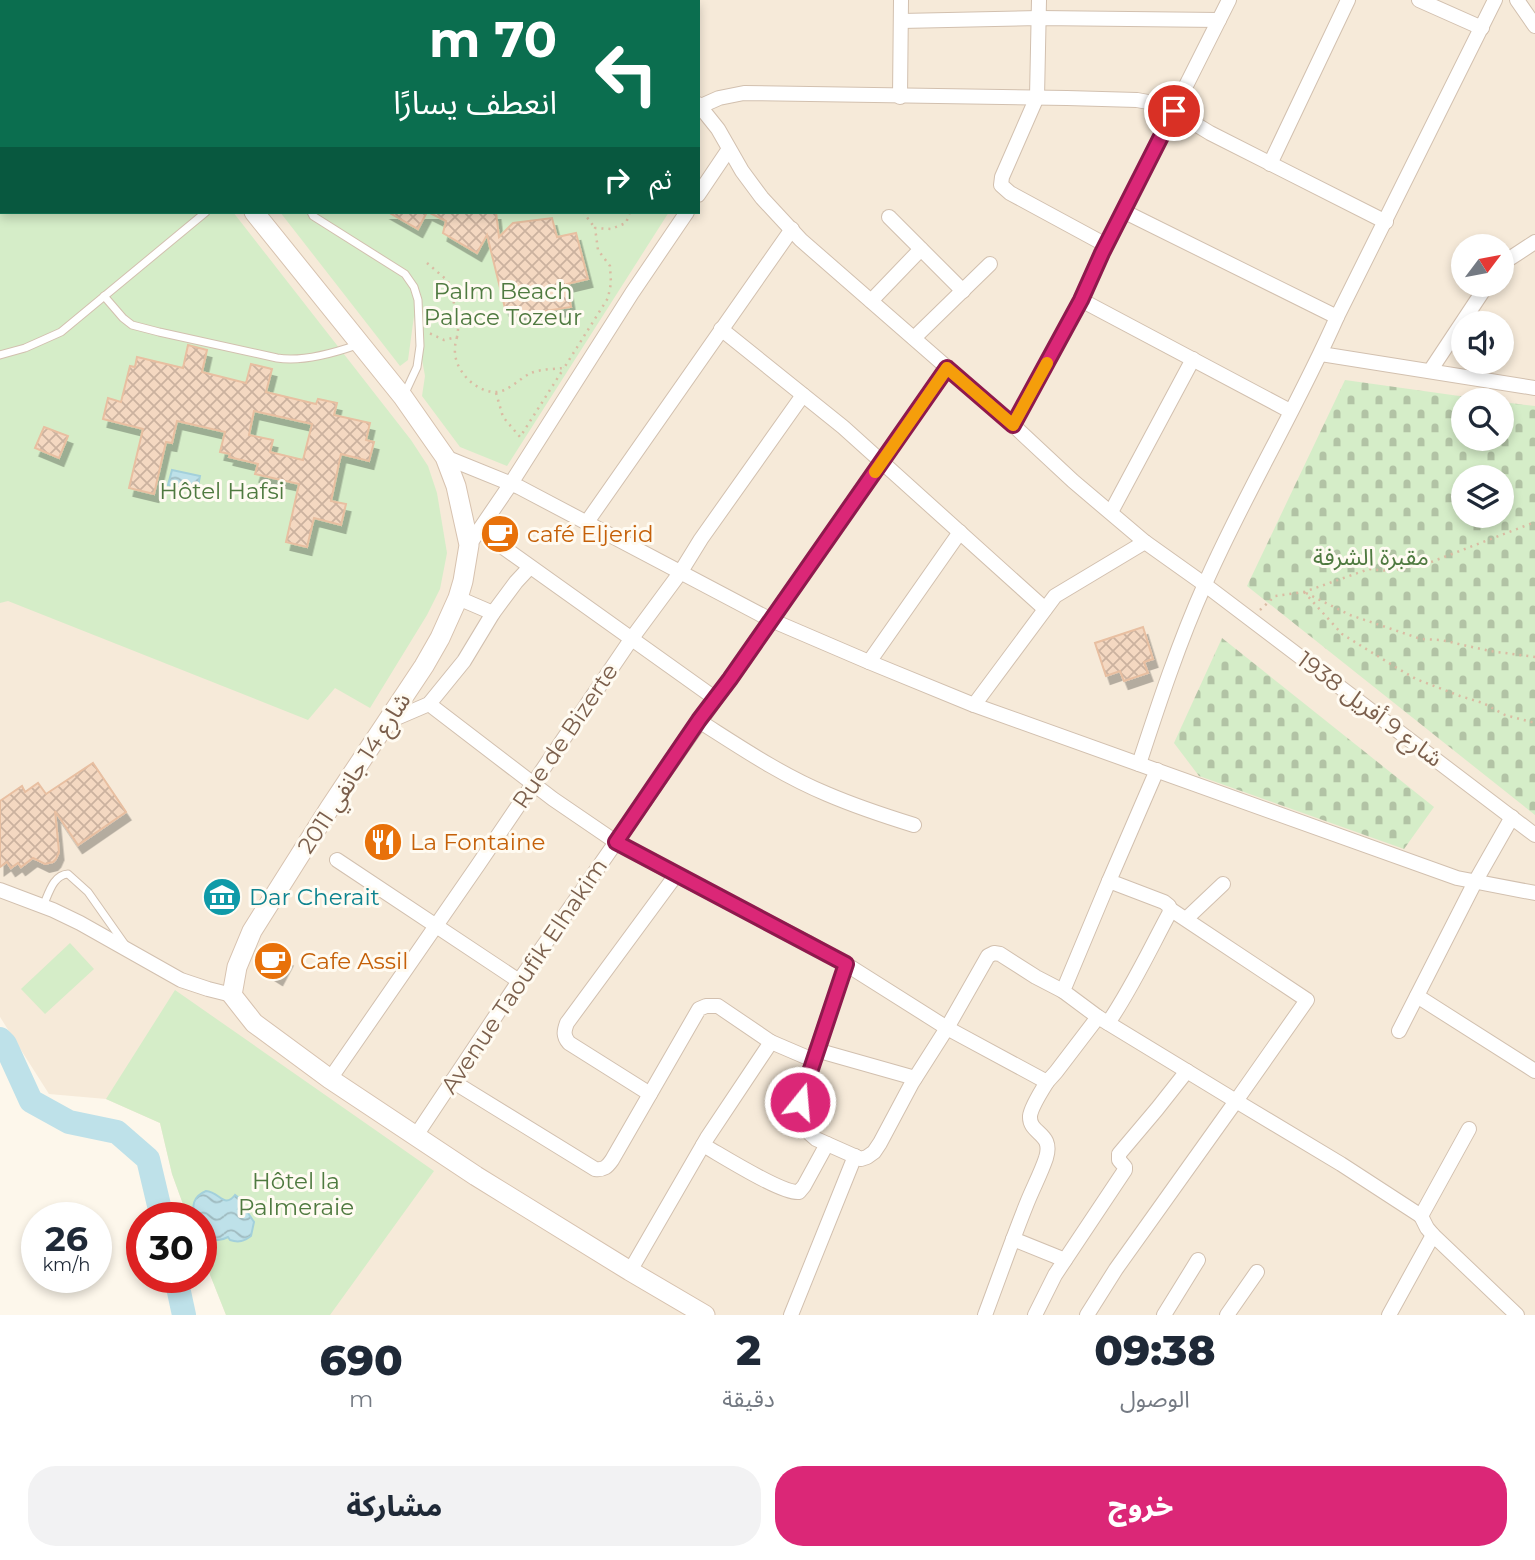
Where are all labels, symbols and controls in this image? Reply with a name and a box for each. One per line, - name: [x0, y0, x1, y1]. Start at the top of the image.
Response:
- text: 70 m: [429, 10, 557, 69]
- icon: left: [581, 28, 672, 119]
- pin: [1144, 81, 1204, 141]
- text: انعطف يسارًا: [393, 83, 557, 122]
- icon: arrive: [1155, 92, 1193, 130]
- icon: right: [598, 161, 636, 199]
- text: ثم: [650, 164, 672, 196]
- north arrow: [1451, 234, 1514, 298]
- map controls: [1451, 234, 1514, 528]
- park label: Palm Beach Palace Tozeur: [424, 277, 582, 331]
- button: sound: [1451, 311, 1514, 374]
- button: search: [1451, 388, 1514, 451]
- button: layers: [1451, 465, 1514, 528]
- park label: Hôtel Hafsi: [159, 477, 285, 505]
- cafe icon: café Eljerid: [479, 513, 521, 555]
- place label: café Eljerid: [527, 520, 654, 548]
- park label: مقبرة الشرفة: [1313, 543, 1429, 571]
- street label: شارع 9 أفريل 1938: [1290, 645, 1448, 775]
- street label: Rue de Bizerte: [506, 658, 624, 814]
- street label: شارع 14 جانفي 2011: [292, 687, 419, 860]
- restaurant icon: La Fontaine: [362, 821, 404, 863]
- place label: La Fontaine: [410, 828, 545, 856]
- street label: Avenue Taoufik Elhakim: [435, 853, 613, 1099]
- museum icon: Dar Cherait: [201, 876, 243, 918]
- place label: Dar Cherait: [249, 883, 380, 911]
- cafe icon: Cafe Assil: [252, 940, 294, 982]
- place label: Cafe Assil: [300, 947, 408, 975]
- position arrow: [763, 1065, 837, 1139]
- park label: Hôtel la Palmeraie: [238, 1167, 354, 1221]
- speed limit sign: 30: [126, 1202, 217, 1293]
- text: 26: [45, 1217, 88, 1260]
- text: km/h: [42, 1254, 91, 1276]
- text: 2: [736, 1324, 761, 1376]
- text: 09:38: [1094, 1324, 1216, 1376]
- text: 690: [320, 1334, 403, 1386]
- text: m: [349, 1385, 373, 1413]
- text: دقيقة: [722, 1385, 775, 1413]
- text: الوصول: [1120, 1385, 1190, 1413]
- button: مشاركة: [28, 1466, 761, 1546]
- button: خروج: [775, 1466, 1507, 1546]

